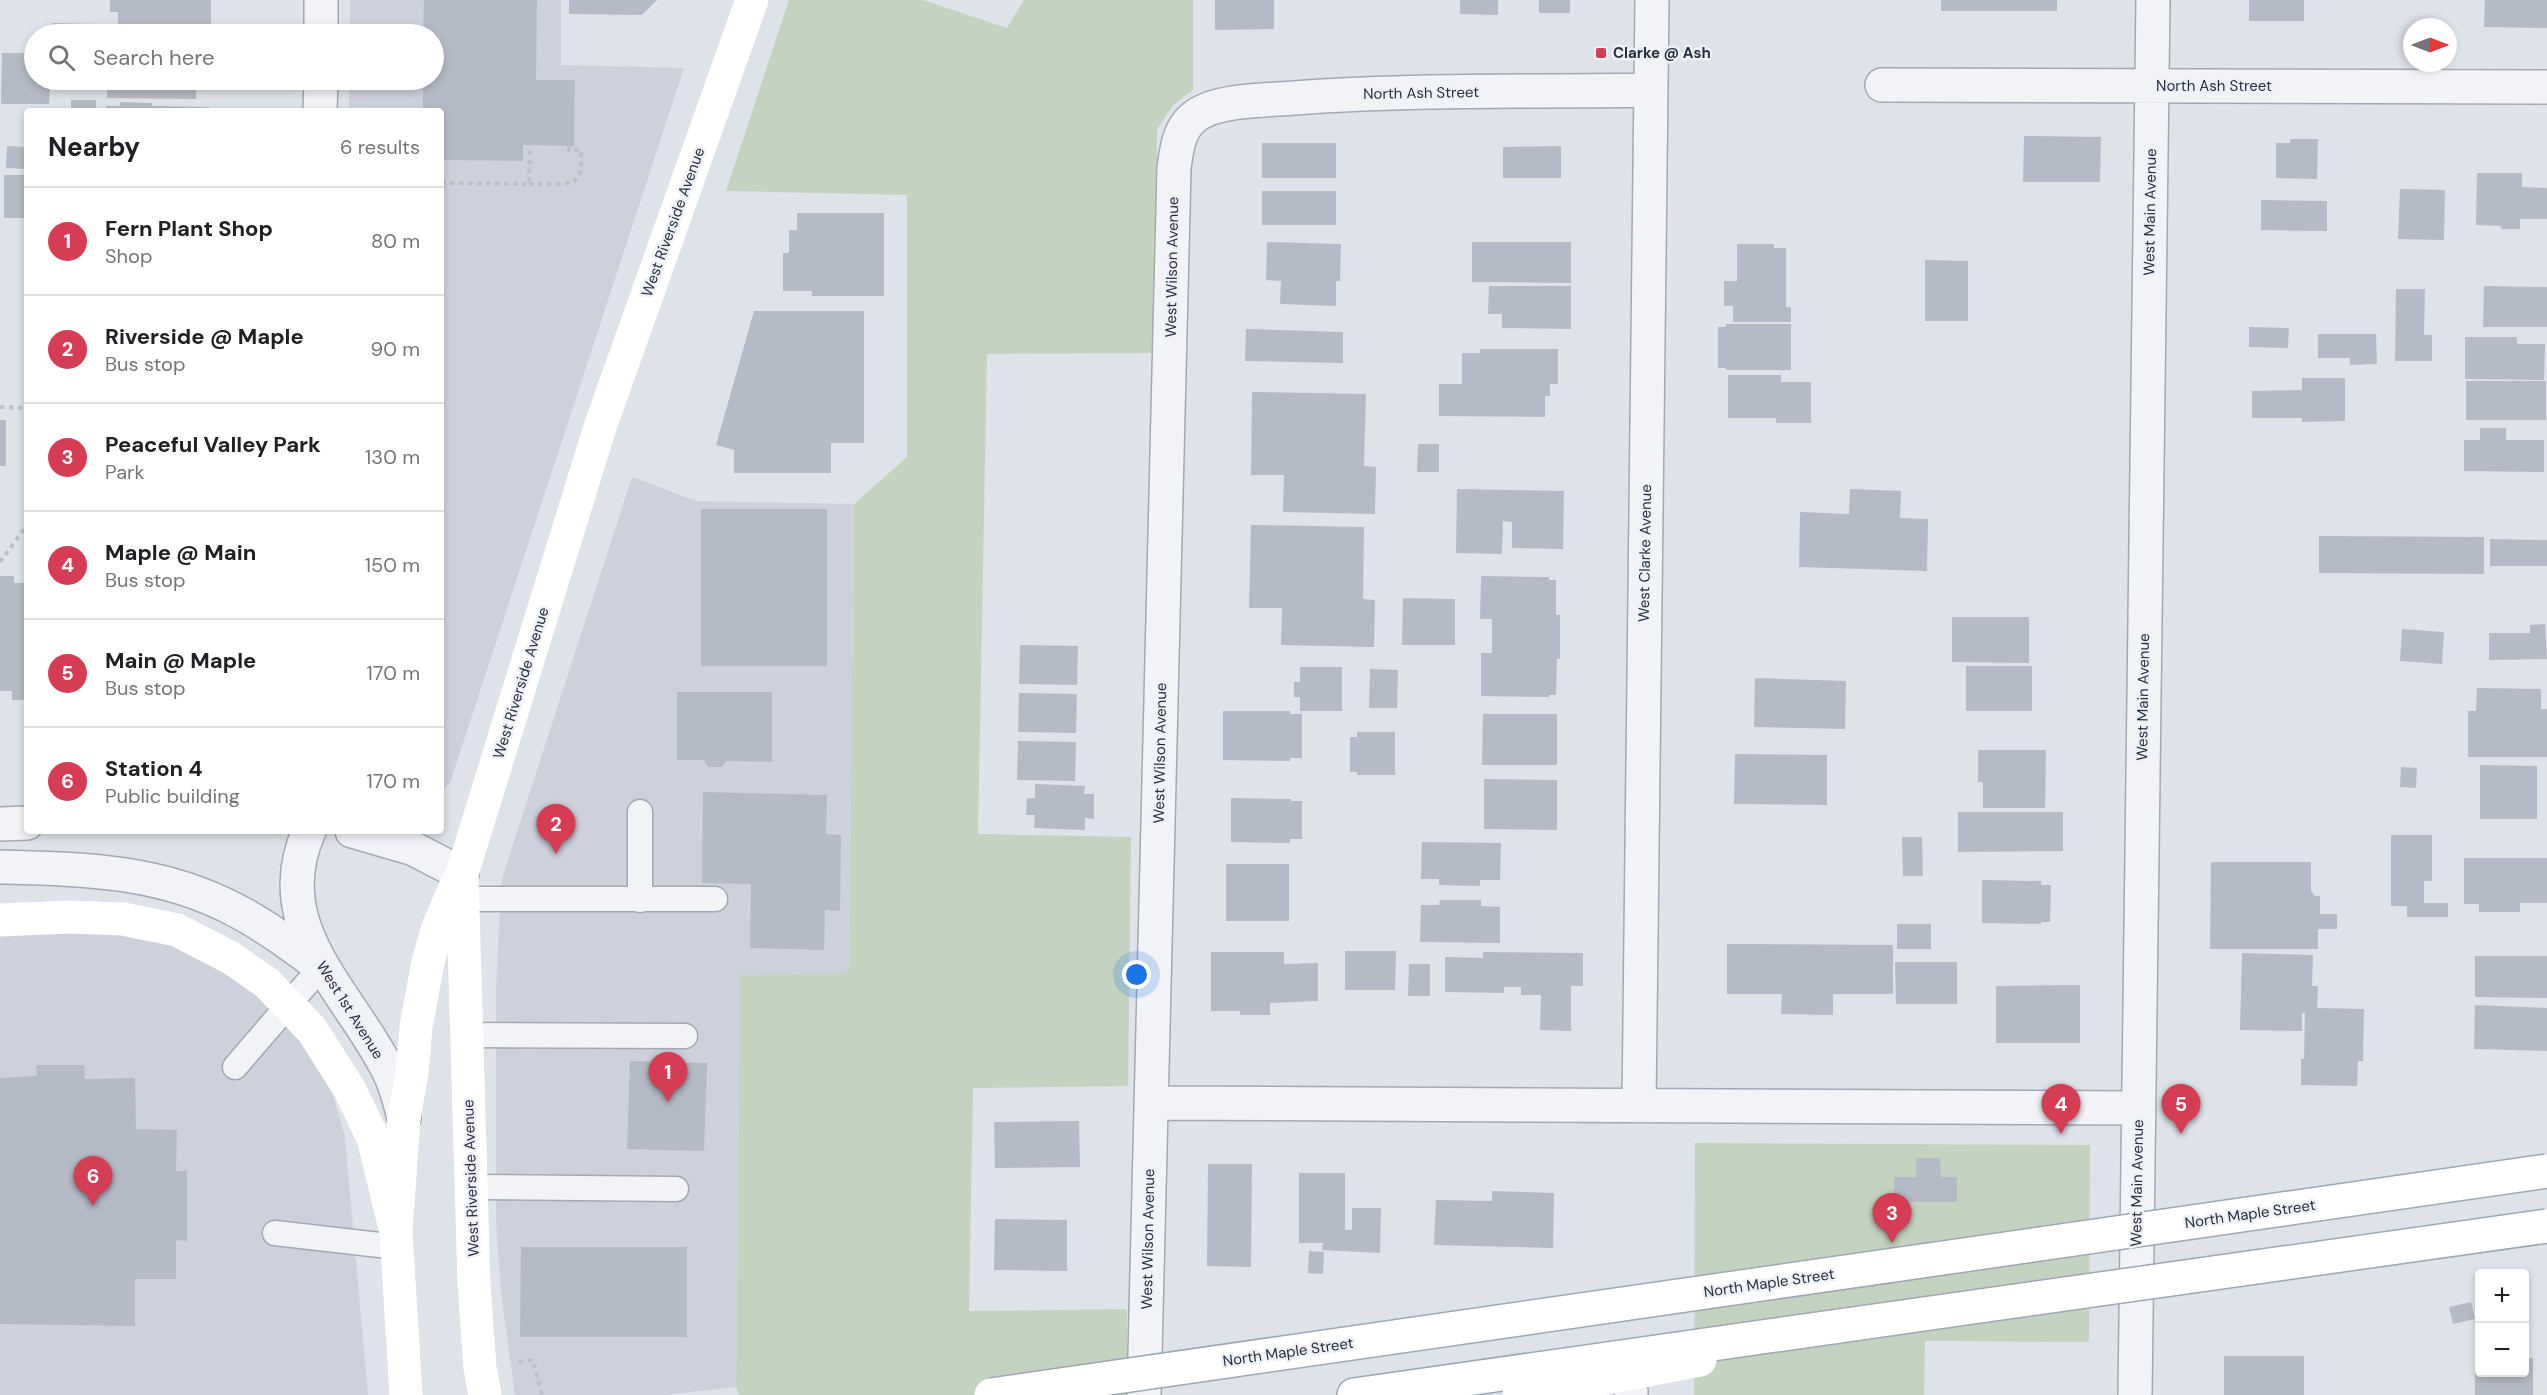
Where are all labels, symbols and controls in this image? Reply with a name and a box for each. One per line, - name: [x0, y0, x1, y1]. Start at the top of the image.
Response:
- north arrow: [2403, 18, 2457, 72]
- search box: [24, 24, 444, 90]
- icon: search: [45, 41, 78, 74]
- text: Search here: [93, 43, 214, 72]
- place label: Clarke @ Ash: [1613, 43, 1711, 63]
- marker: Clarke @ Ash: [1594, 46, 1608, 60]
- street label: North Ash Street: [2156, 76, 2272, 96]
- street label: North Ash Street: [1363, 82, 1479, 104]
- text: Nearby: [48, 130, 140, 164]
- text: 6 results: [340, 134, 420, 160]
- street label: West Riverside Avenue: [637, 145, 709, 299]
- street label: West Main Avenue: [2139, 148, 2161, 276]
- street label: West Wilson Avenue: [1161, 196, 1183, 338]
- text: Fern Plant Shop: [105, 214, 273, 243]
- text: 1: [64, 228, 71, 254]
- text: 80 m: [371, 228, 420, 254]
- text: Shop: [105, 243, 152, 269]
- text: Riverside @ Maple: [105, 322, 304, 351]
- text: 2: [62, 336, 73, 362]
- text: 90 m: [371, 336, 420, 362]
- text: Bus stop: [105, 351, 185, 377]
- text: Peaceful Valley Park: [105, 430, 321, 459]
- text: 3: [61, 444, 74, 470]
- text: 130 m: [365, 444, 420, 470]
- text: Park: [105, 459, 145, 485]
- street label: West Clarke Avenue: [1634, 484, 1656, 622]
- text: Maple @ Main: [105, 538, 256, 567]
- text: 4: [61, 552, 74, 578]
- text: 150 m: [365, 552, 420, 578]
- text: Bus stop: [105, 567, 185, 593]
- street label: West Riverside Avenue: [488, 605, 554, 761]
- street label: West Main Avenue: [2132, 633, 2154, 761]
- text: Main @ Maple: [105, 646, 256, 675]
- text: 5: [61, 660, 74, 686]
- text: 170 m: [367, 660, 420, 686]
- text: Bus stop: [105, 675, 185, 701]
- street label: West Wilson Avenue: [1149, 682, 1171, 824]
- text: Station 4: [105, 754, 203, 783]
- text: 6: [61, 768, 74, 794]
- text: 170 m: [367, 768, 420, 794]
- text: Public building: [105, 783, 240, 809]
- pin: 2: [536, 804, 576, 854]
- street label: West 1st Avenue: [312, 957, 388, 1063]
- your location: [1122, 960, 1151, 989]
- pin: 1: [648, 1052, 688, 1102]
- pin: 4: [2042, 1084, 2080, 1134]
- pin: 5: [2162, 1084, 2200, 1134]
- street label: West Riverside Avenue: [458, 1099, 484, 1257]
- street label: West Main Avenue: [2126, 1119, 2148, 1247]
- pin: 6: [74, 1156, 112, 1206]
- street label: West Wilson Avenue: [1137, 1168, 1159, 1310]
- pin: 3: [1872, 1194, 1912, 1243]
- street label: North Maple Street: [2183, 1195, 2317, 1233]
- street label: North Maple Street: [1702, 1264, 1836, 1302]
- map controls: [2475, 1269, 2529, 1377]
- button: +: [2475, 1269, 2529, 1323]
- button: −: [2475, 1323, 2529, 1377]
- street label: North Maple Street: [1221, 1333, 1355, 1371]

